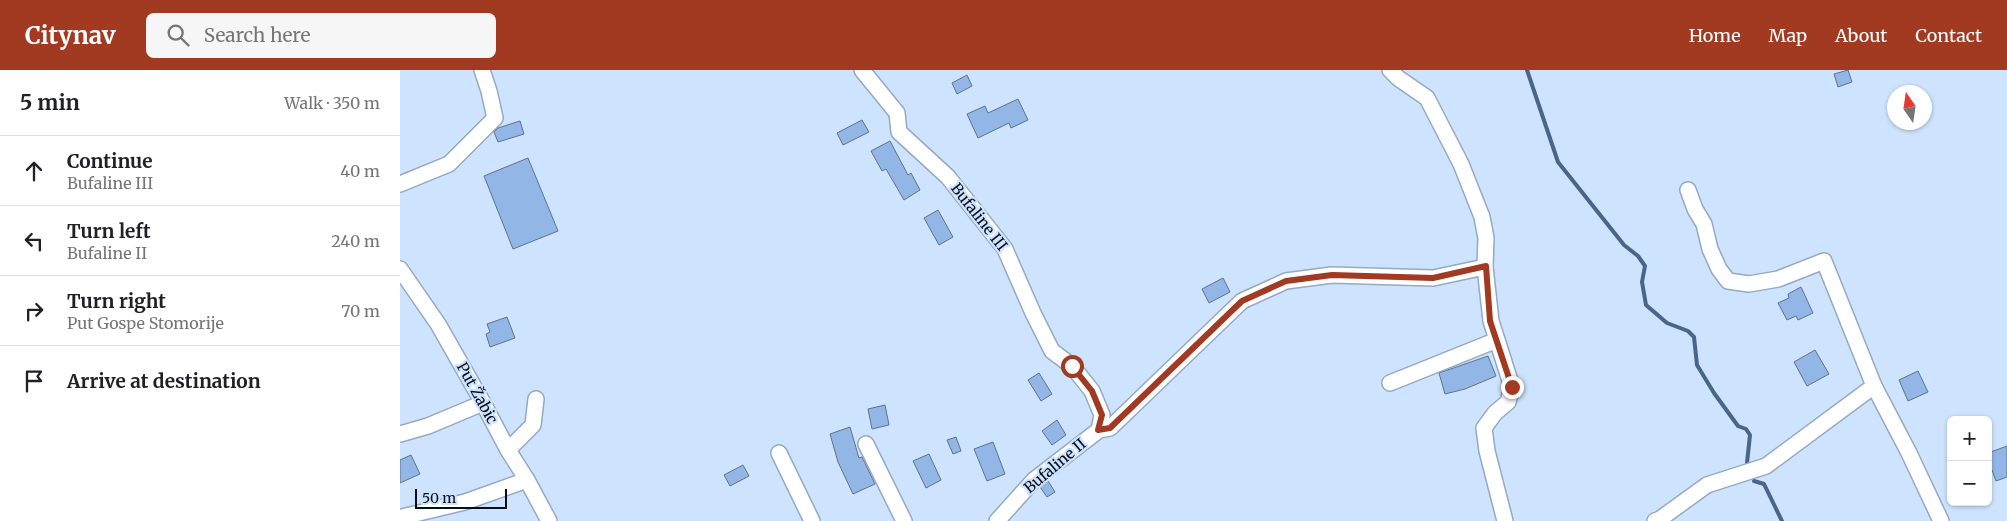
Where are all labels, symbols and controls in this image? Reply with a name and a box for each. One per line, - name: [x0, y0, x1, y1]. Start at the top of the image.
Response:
- search box: [146, 13, 496, 58]
- text: Citynav: [25, 20, 116, 51]
- icon: search: [164, 21, 192, 49]
- text: Search here: [204, 23, 310, 47]
- text: Home: [1689, 24, 1741, 47]
- text: Map: [1769, 24, 1807, 47]
- text: About: [1835, 24, 1887, 47]
- text: Contact: [1915, 24, 1982, 47]
- north arrow: [1887, 85, 1932, 130]
- text: 5 min: [20, 89, 80, 116]
- text: Walk · 350 m: [284, 93, 380, 113]
- text: Continue: [67, 149, 153, 173]
- icon: ahead: [20, 157, 48, 185]
- text: 40 m: [340, 161, 380, 181]
- text: Bufaline III: [67, 173, 153, 193]
- street label: Bufaline III: [947, 179, 1012, 254]
- text: Turn left: [67, 219, 151, 243]
- icon: left: [20, 227, 48, 255]
- text: 240 m: [331, 231, 380, 251]
- text: Bufaline II: [67, 243, 147, 263]
- text: Turn right: [67, 289, 166, 313]
- icon: right: [20, 297, 48, 325]
- text: 70 m: [341, 301, 380, 321]
- text: Put Gospe Stomorije: [67, 313, 224, 333]
- route start: [1061, 355, 1084, 378]
- street label: Put Žabic: [453, 358, 503, 427]
- icon: arrive: [20, 367, 48, 395]
- text: Arrive at destination: [67, 369, 261, 393]
- route end: [1501, 376, 1524, 399]
- map controls: [1947, 416, 1992, 506]
- button: +: [1947, 416, 1992, 461]
- street label: Bufaline II: [1020, 434, 1090, 497]
- button: −: [1947, 461, 1992, 506]
- scale bar: [415, 486, 508, 509]
- text: 50 m: [422, 489, 456, 507]

